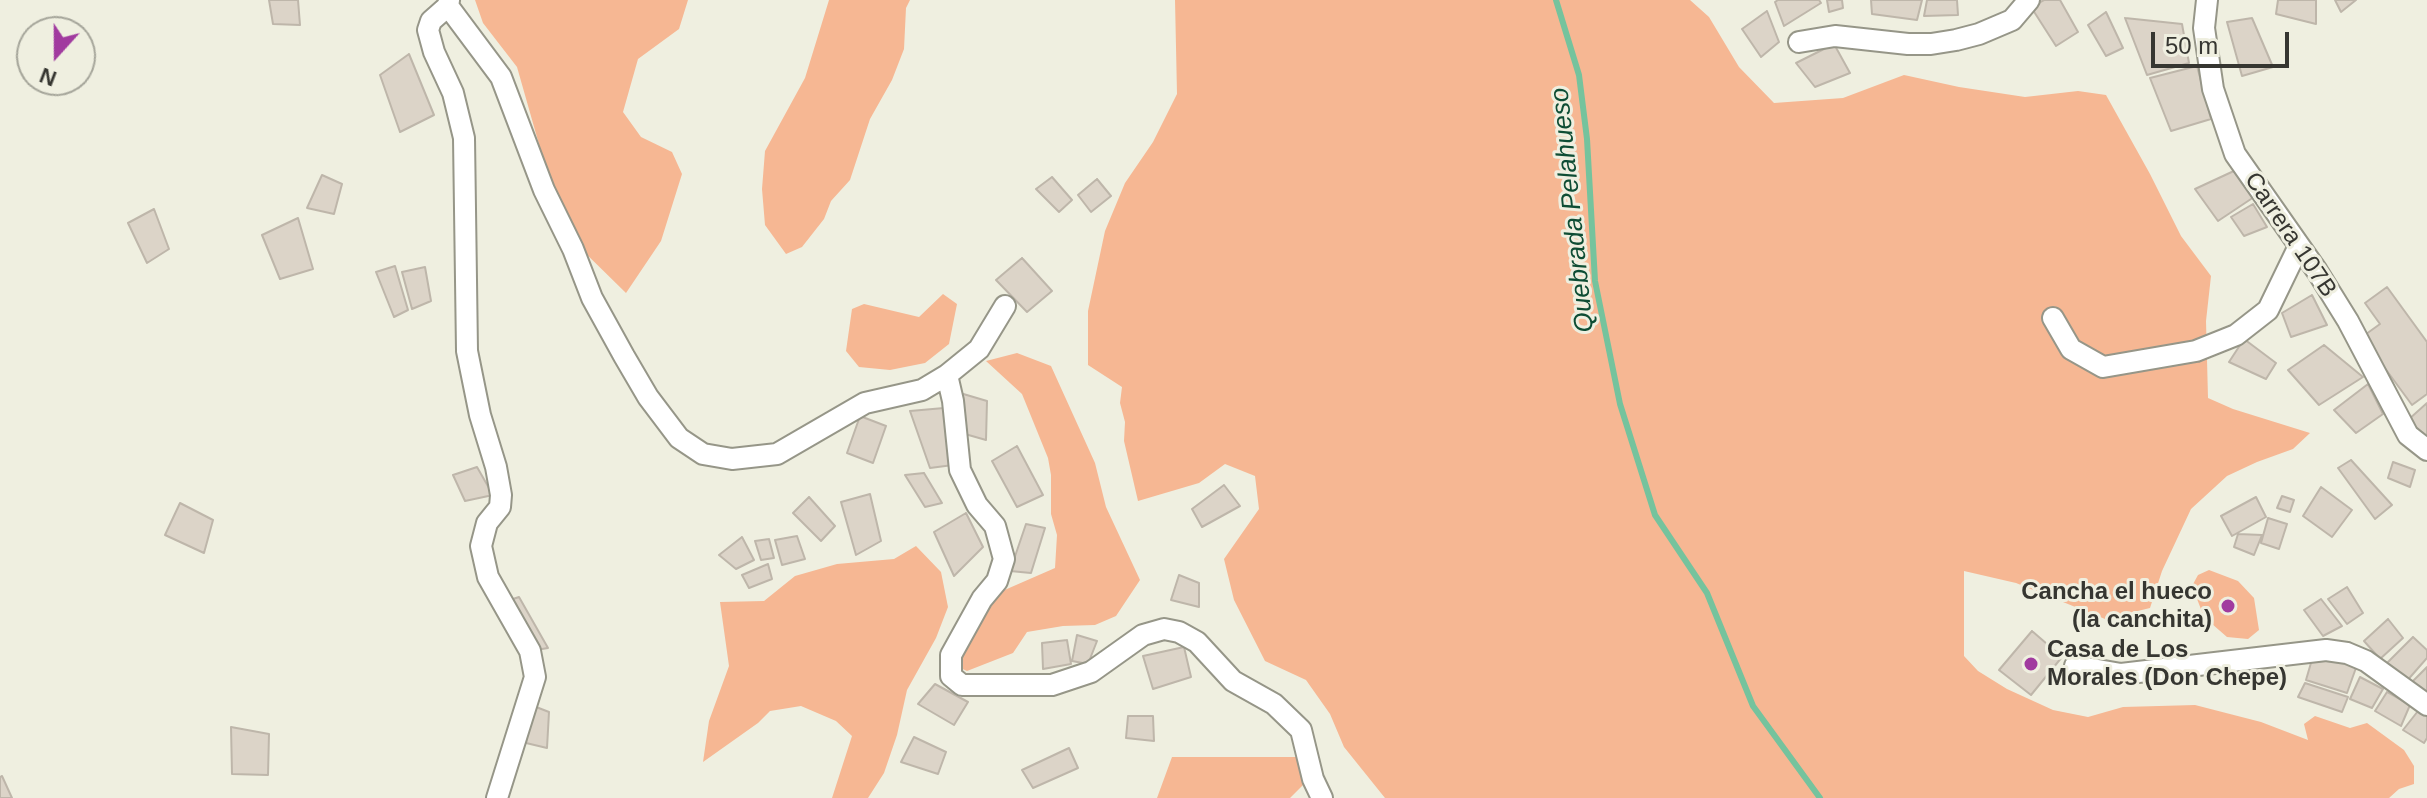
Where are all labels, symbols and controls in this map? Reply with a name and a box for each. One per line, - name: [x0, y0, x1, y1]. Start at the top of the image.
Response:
- north arrow: [16, 16, 96, 96]
- scale bar: [2155, 16, 2293, 66]
- text: 50 m: [2165, 32, 2218, 59]
- text: N: [36, 62, 60, 92]
- water label: Quebrada Pelahueso: [1545, 86, 1601, 334]
- street label: Carrera 107B: [2238, 167, 2342, 303]
- place label: Cancha el hueco (la canchita): [2021, 578, 2212, 634]
- marker: Cancha el hueco (la canchita): [2219, 597, 2237, 615]
- place label: Casa de Los Morales (Don Chepe): [2047, 636, 2287, 692]
- marker: Casa de Los Morales (Don Chepe): [2022, 655, 2040, 673]

